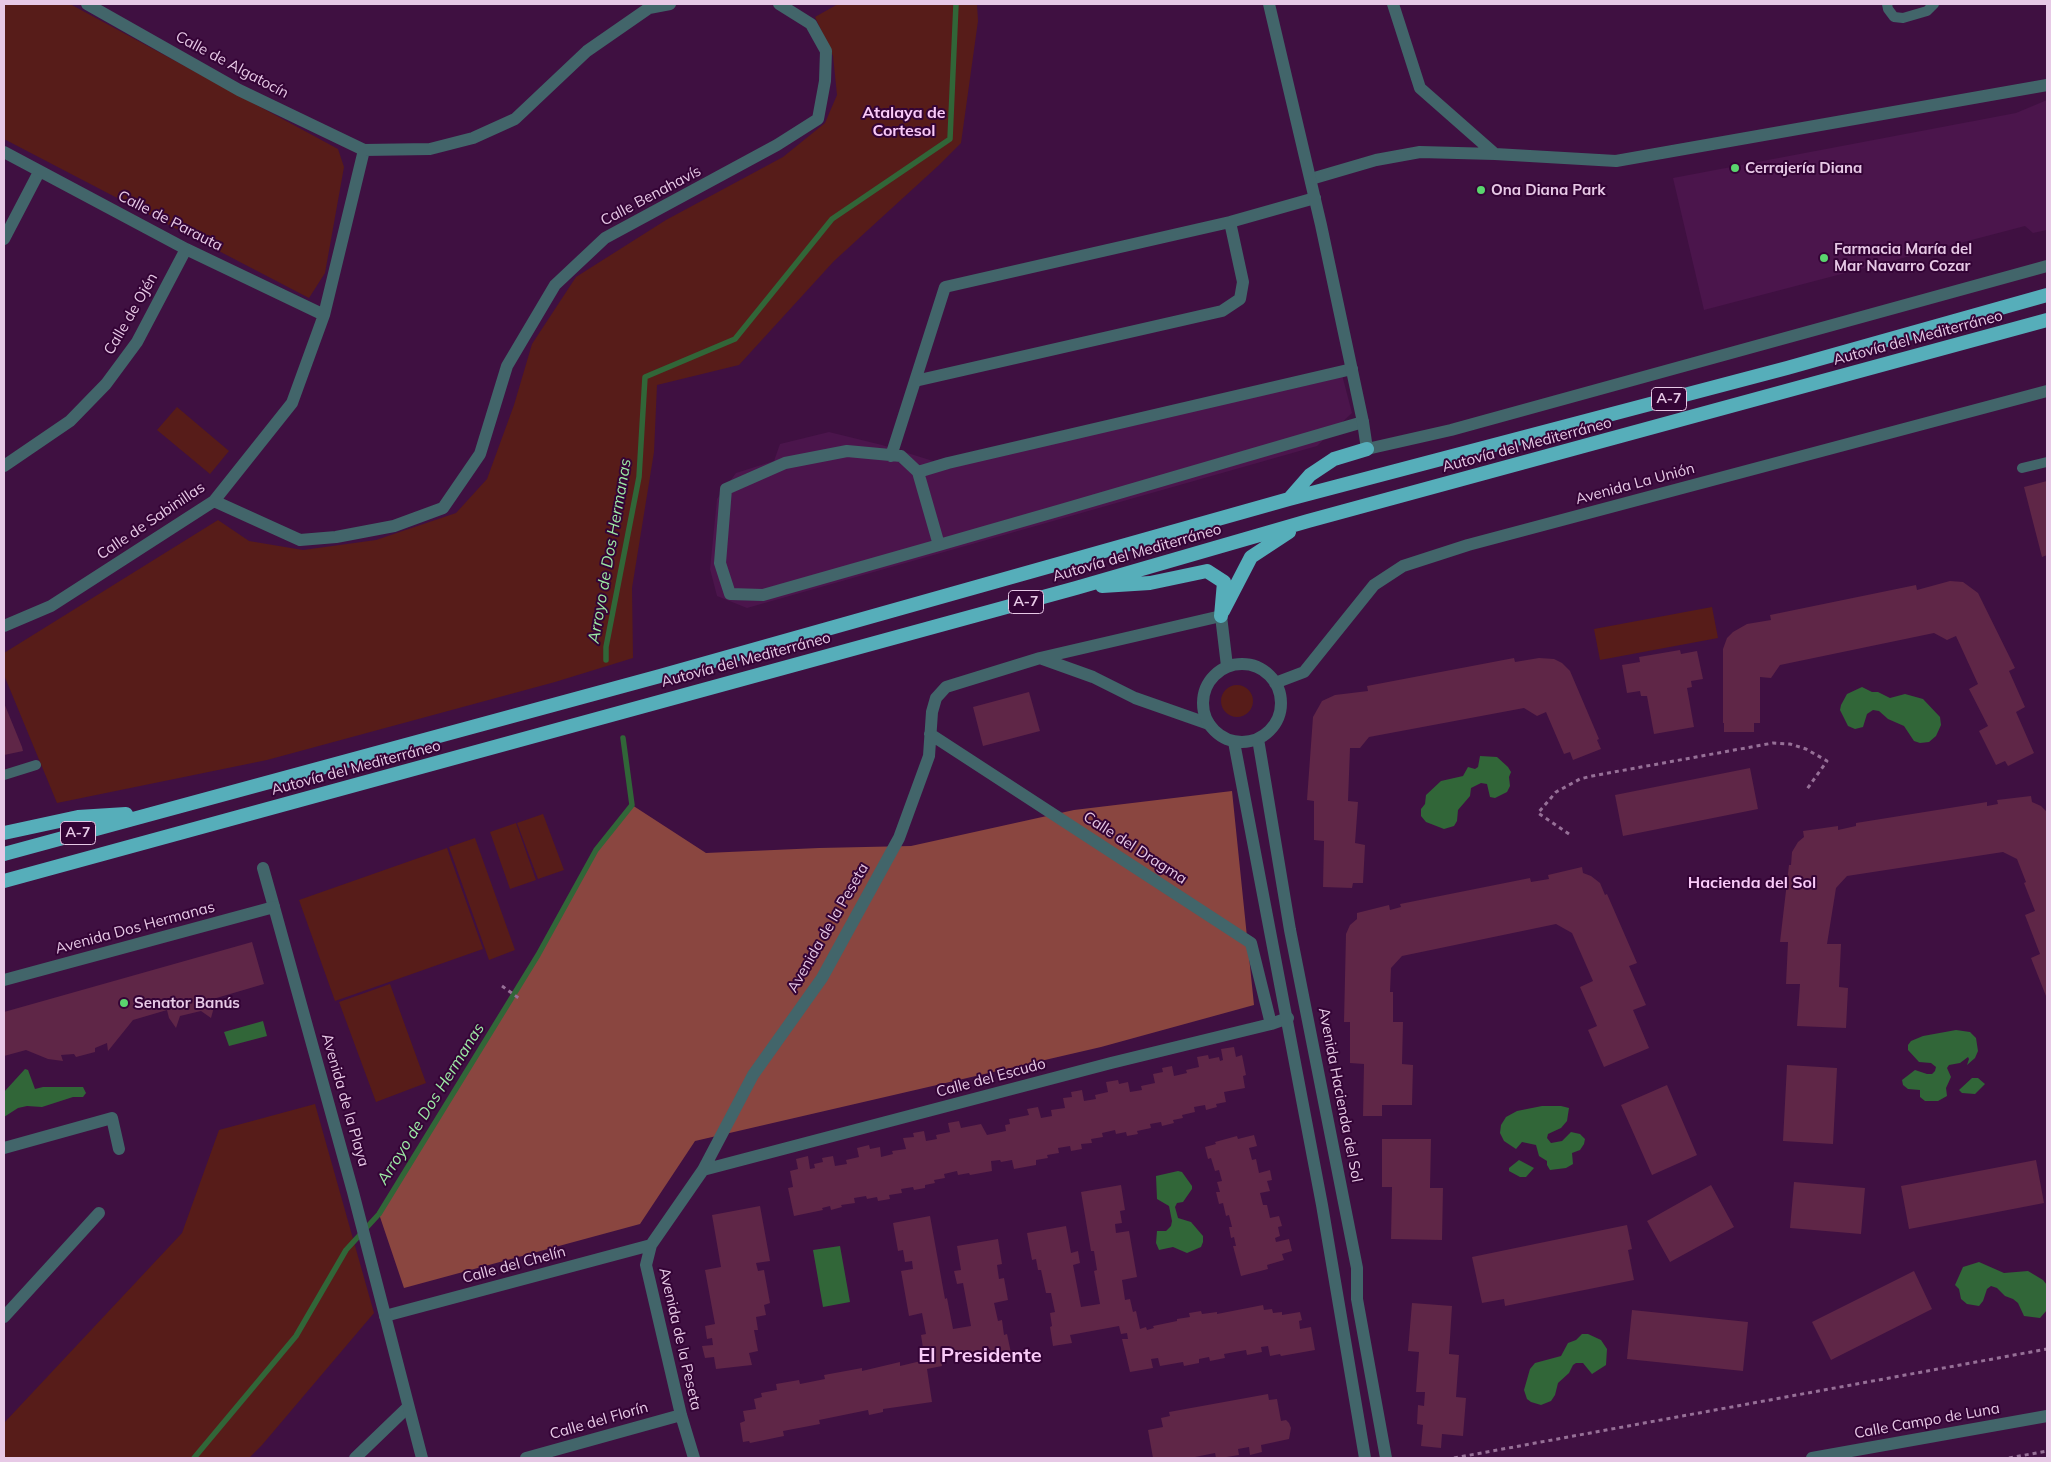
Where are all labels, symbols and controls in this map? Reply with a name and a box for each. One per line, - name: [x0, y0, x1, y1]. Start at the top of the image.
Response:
- street label: Calle de Algatocín: [172, 28, 292, 102]
- district label: Atalaya de Cortesol: [862, 103, 946, 141]
- place label: Cerrajería Diana: [1745, 159, 1862, 177]
- street label: Calle Benahavís: [598, 162, 704, 230]
- marker: Cerrajería Diana: [1729, 162, 1741, 174]
- place label: Ona Diana Park: [1491, 181, 1605, 199]
- marker: Ona Diana Park: [1475, 184, 1487, 196]
- street label: Calle de Parauta: [115, 187, 225, 255]
- place label: Farmacia María del Mar Navarro Cozar: [1834, 240, 1972, 275]
- marker: Farmacia María del Mar Navarro Cozar: [1818, 252, 1830, 264]
- street label: Calle de Ojén: [100, 270, 162, 358]
- street label: Autovía del Mediterráneo: [1831, 307, 2005, 369]
- road number: A-7: [1652, 388, 1686, 410]
- street label: Autovía del Mediterráneo: [1440, 414, 1614, 476]
- water label: Arroyo de Dos Hermanas: [584, 457, 636, 645]
- street label: Avenida La Unión: [1573, 459, 1697, 509]
- street label: Calle de Sabinillas: [94, 478, 208, 564]
- street label: Autovía del Mediterráneo: [1051, 520, 1223, 586]
- road number: A-7: [1008, 590, 1044, 614]
- street label: Autovía del Mediterráneo: [659, 629, 833, 691]
- street label: Autovía del Mediterráneo: [269, 737, 443, 799]
- street label: Calle del Dragma: [1080, 808, 1190, 888]
- road number: A-7: [60, 821, 96, 844]
- street label: Avenida de la Peseta: [784, 860, 872, 996]
- district label: Hacienda del Sol: [1688, 873, 1816, 893]
- street label: Avenida Dos Hermanas: [53, 898, 217, 958]
- place label: Senator Banús: [134, 994, 240, 1012]
- marker: Senator Banús: [118, 997, 130, 1009]
- street label: Avenida Hacienda del Sol: [1314, 1006, 1366, 1184]
- water label: Arroyo de Dos Hermanas: [373, 1020, 489, 1188]
- street label: Avenida de la Playa: [317, 1031, 373, 1169]
- street label: Calle del Escudo: [934, 1055, 1048, 1101]
- street label: Calle del Chelín: [460, 1243, 568, 1287]
- street label: Avenida de la Peseta: [655, 1266, 705, 1412]
- district label: El Presidente: [918, 1344, 1042, 1368]
- street label: Calle del Florín: [548, 1398, 650, 1444]
- street label: Calle Campo de Luna: [1853, 1399, 2001, 1443]

